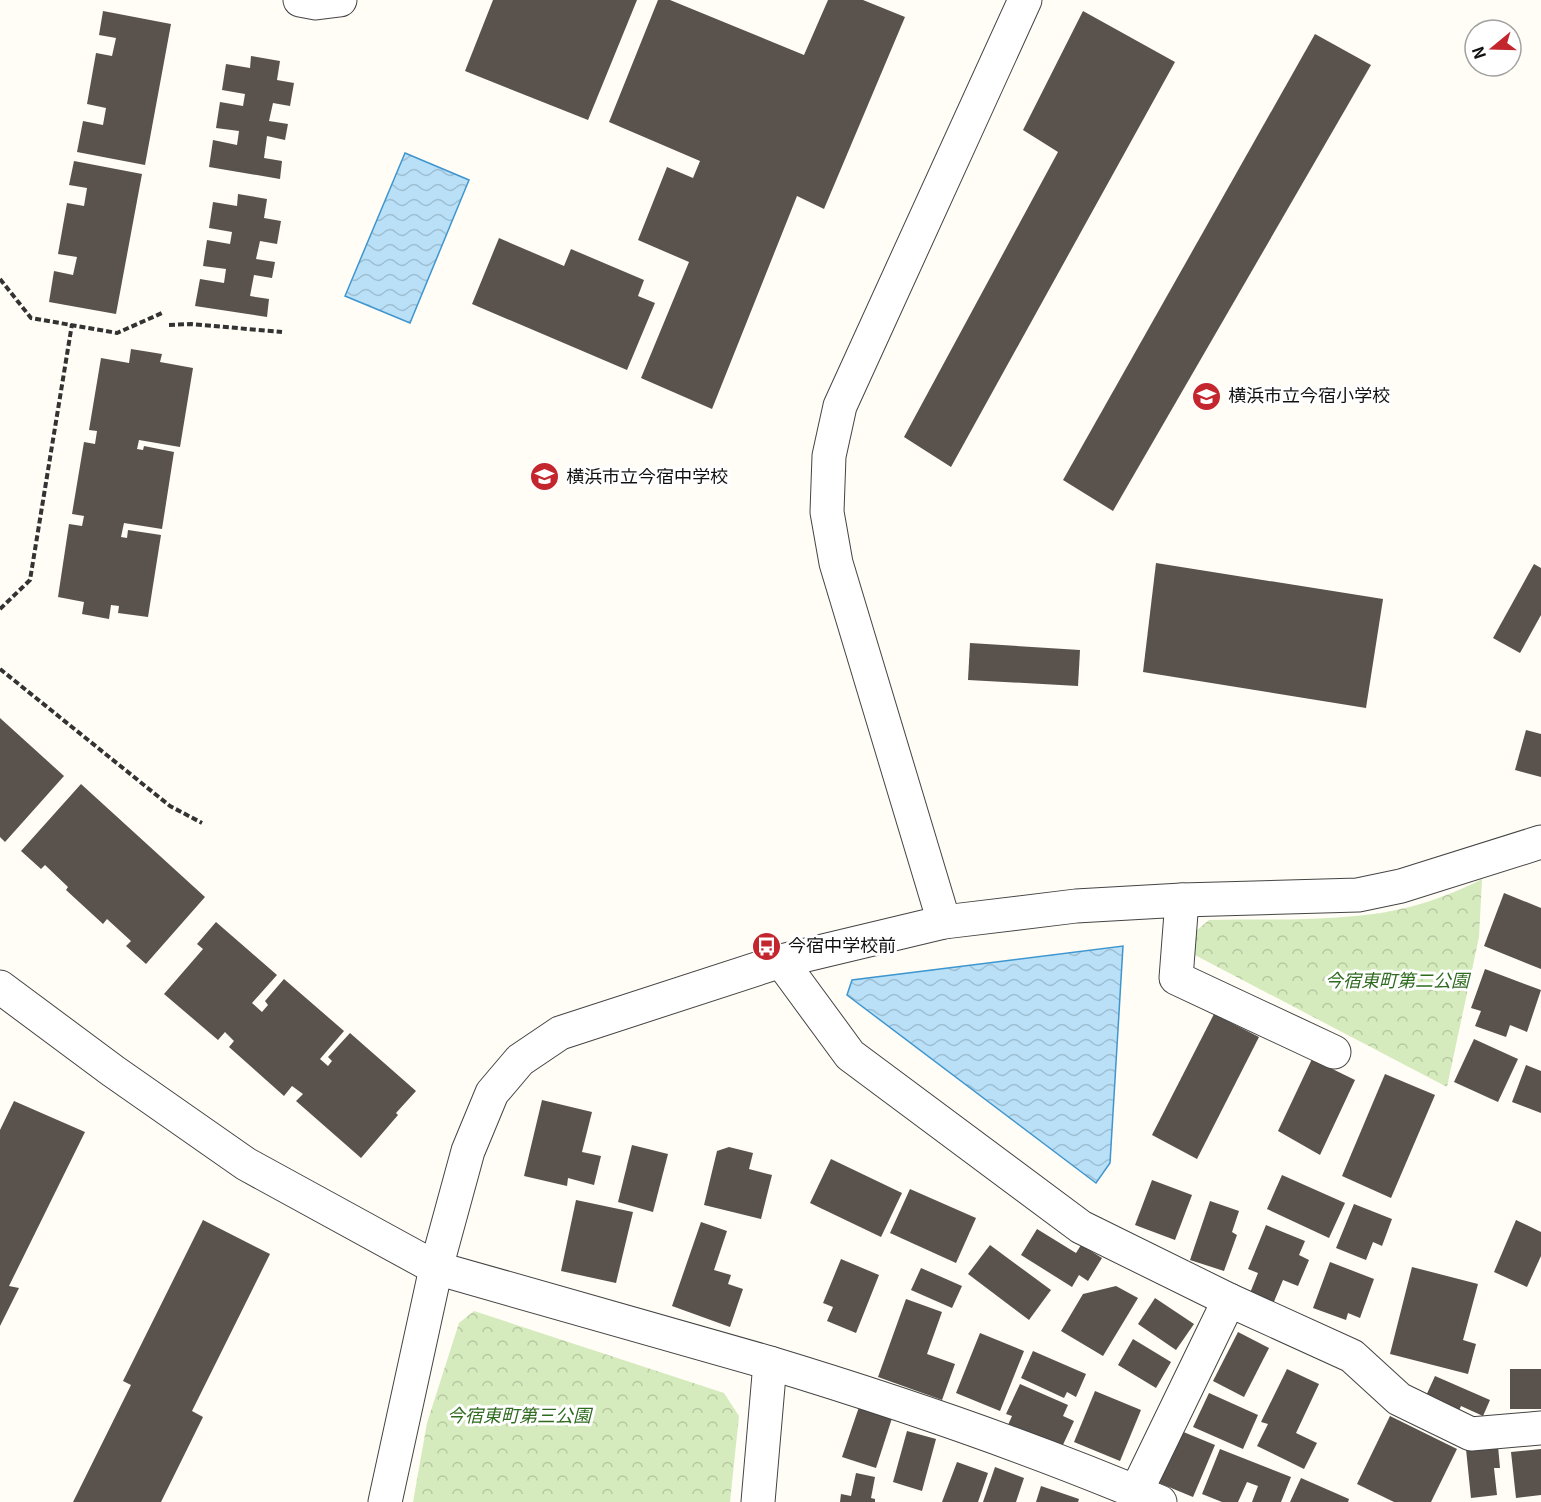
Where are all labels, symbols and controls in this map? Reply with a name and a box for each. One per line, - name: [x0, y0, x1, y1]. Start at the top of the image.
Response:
- north arrow: [1463, 18, 1523, 78]
- text: N: [1465, 44, 1491, 63]
- school or university icon: 横浜市立今宿小学校: [1191, 380, 1223, 412]
- place label: 横浜市立今宿小学校: [1228, 381, 1390, 407]
- school or university icon: 横浜市立今宿中学校: [529, 461, 561, 493]
- place label: 横浜市立今宿中学校: [566, 462, 728, 488]
- bus stop icon: 今宿中学校前: [751, 930, 783, 962]
- place label: 今宿中学校前: [788, 931, 896, 957]
- park label: 今宿東町第二公園: [1325, 966, 1472, 992]
- park label: 今宿東町第三公園: [447, 1401, 594, 1427]

